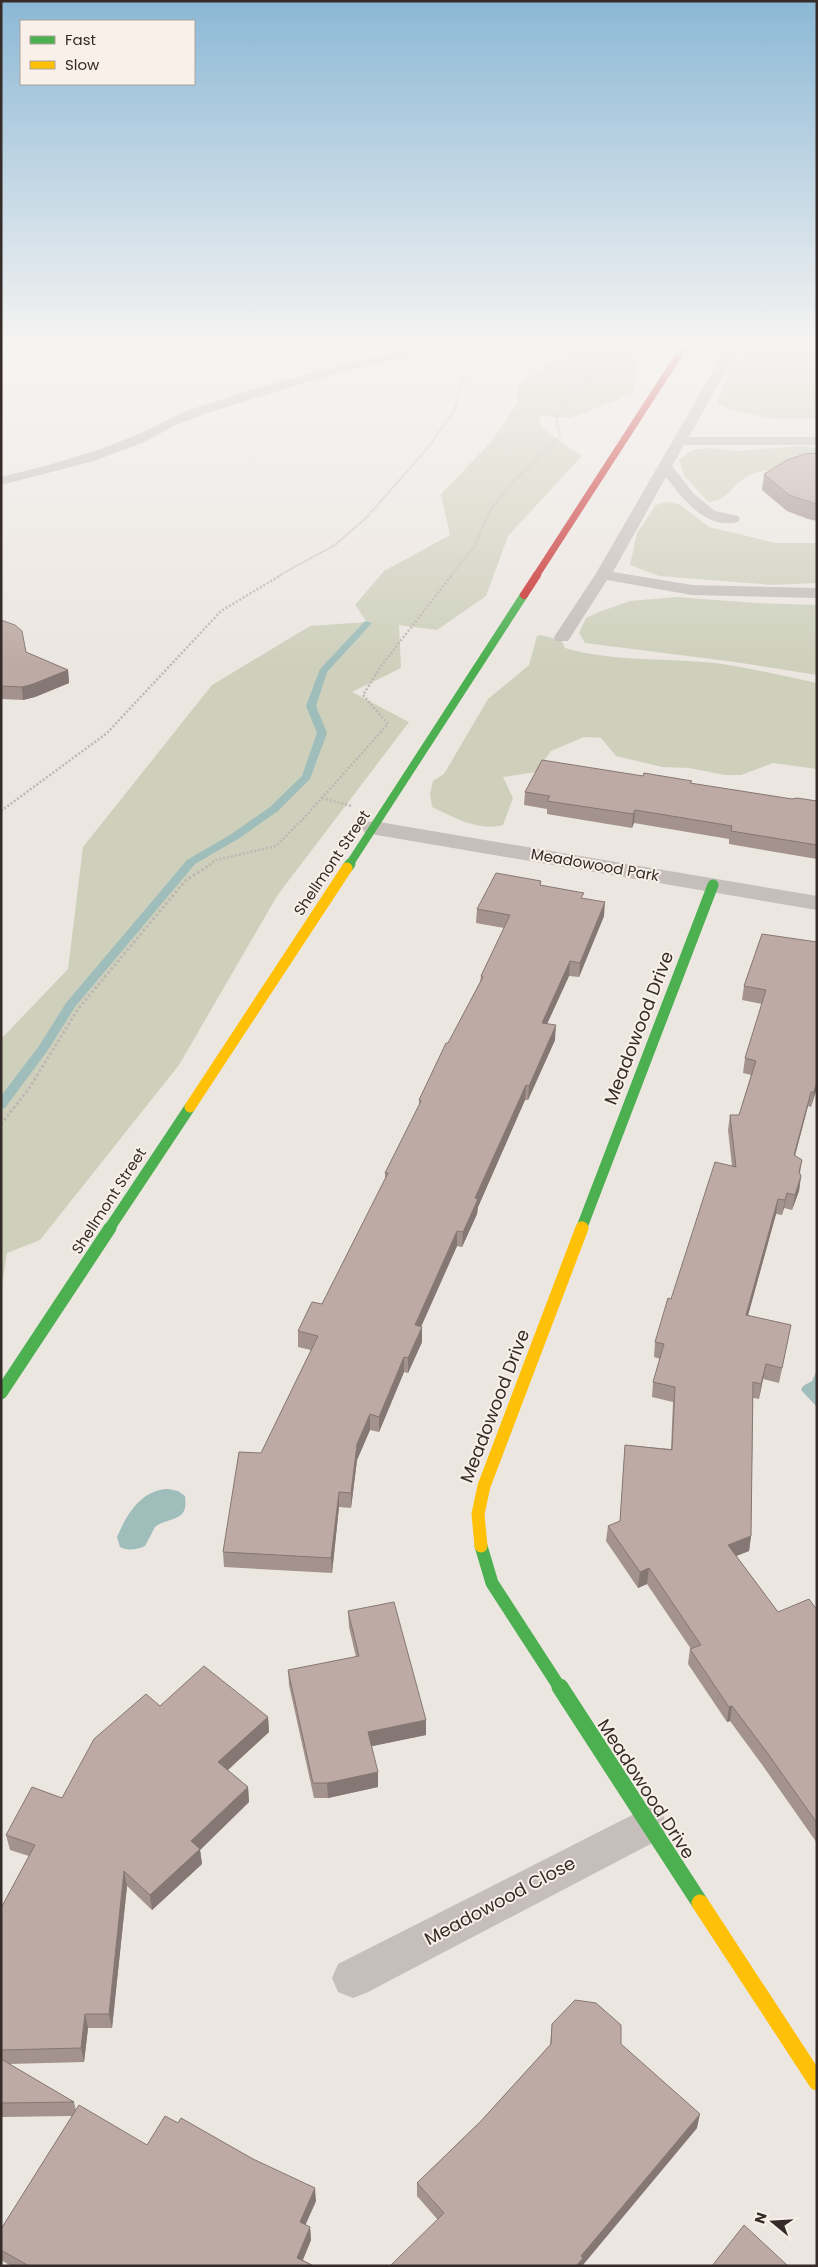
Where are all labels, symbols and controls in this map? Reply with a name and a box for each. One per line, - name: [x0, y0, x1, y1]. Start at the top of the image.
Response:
- legend: [20, 20, 195, 85]
- text: Fast: [65, 29, 96, 50]
- text: Slow: [65, 54, 100, 75]
- street label: Shellmont Street: [288, 806, 375, 920]
- street label: Meadowood Park: [529, 843, 661, 886]
- street label: Meadowood Drive: [598, 948, 679, 1108]
- street label: Shellmont Street: [66, 1143, 151, 1258]
- street label: Meadowood Drive: [454, 1326, 535, 1486]
- street label: Meadowood Drive: [592, 1714, 701, 1864]
- street label: Meadowood Close: [420, 1850, 580, 1951]
- north arrow: [748, 2197, 798, 2247]
- text: N: [749, 2210, 772, 2226]

